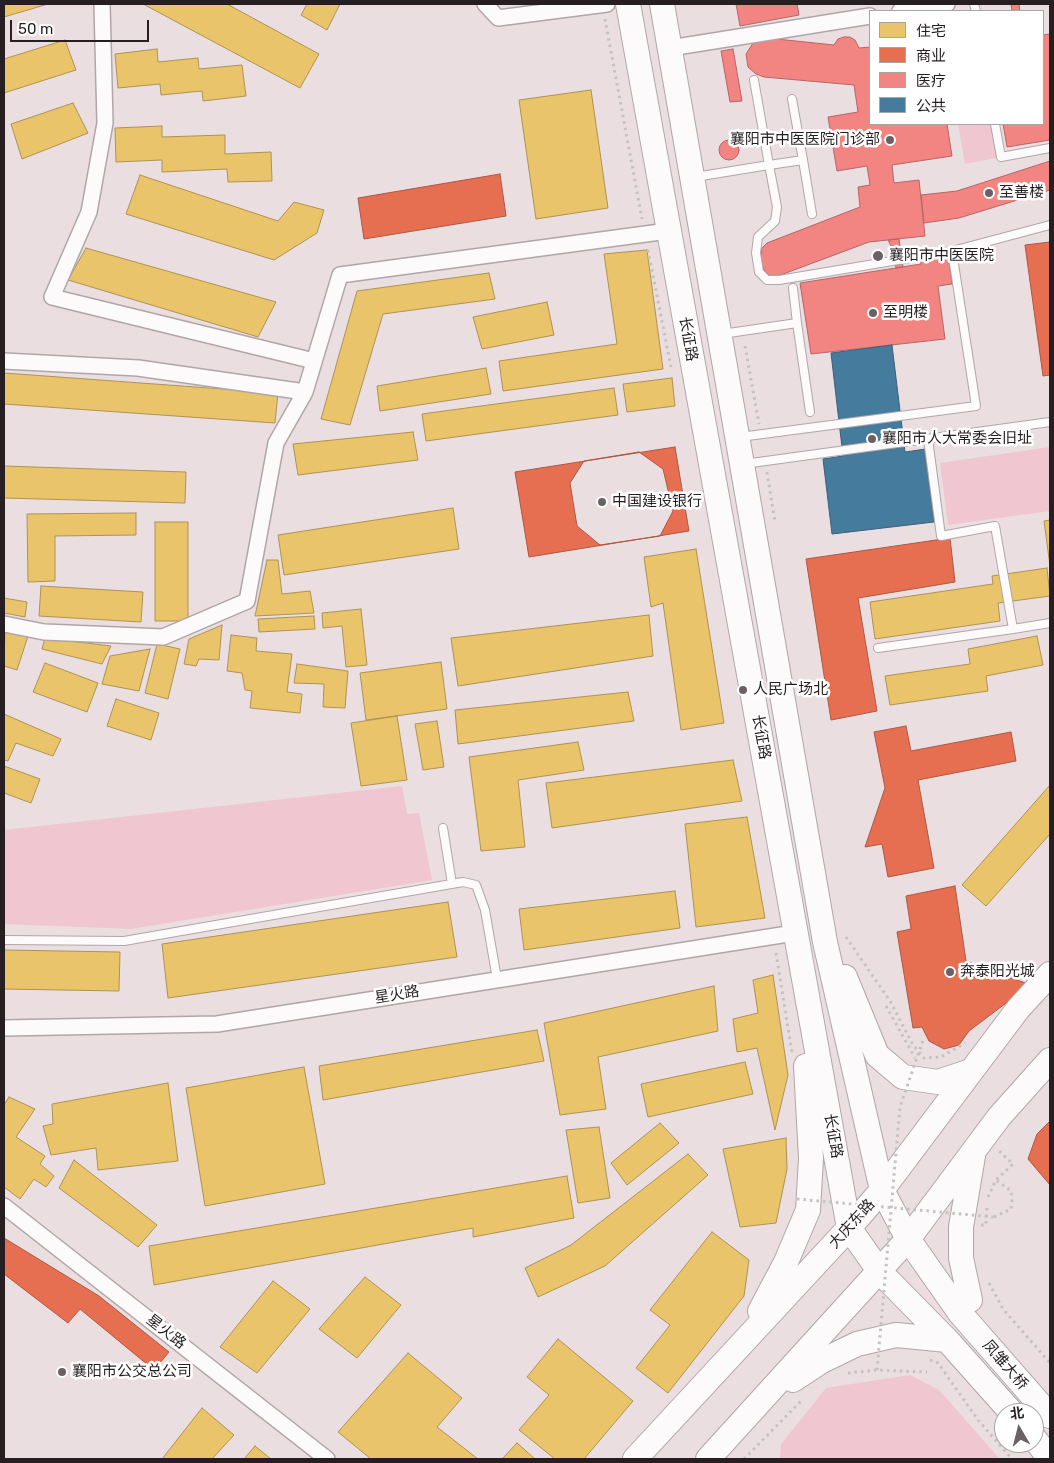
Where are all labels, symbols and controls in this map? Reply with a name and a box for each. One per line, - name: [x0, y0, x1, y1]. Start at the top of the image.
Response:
- scale bar: [12, 10, 151, 42]
- legend: [869, 10, 1044, 125]
- text: 50 m: [18, 20, 53, 38]
- text: 住宅: [916, 22, 946, 40]
- text: 商业: [916, 47, 946, 65]
- text: 医疗: [916, 72, 946, 90]
- text: 公共: [916, 97, 946, 115]
- place label: 襄阳市中医医院门诊部: [730, 131, 880, 149]
- marker: 襄阳市中医医院门诊部: [884, 134, 896, 146]
- place label: 至善楼: [999, 184, 1044, 202]
- marker: 至善楼: [983, 187, 995, 199]
- place label: 襄阳市中医医院: [889, 247, 994, 265]
- marker: 襄阳市中医医院: [871, 249, 885, 263]
- place label: 至明楼: [883, 304, 928, 322]
- marker: 至明楼: [867, 307, 879, 319]
- street label: 长征路: [675, 315, 701, 363]
- place label: 襄阳市人大常委会旧址: [882, 430, 1032, 448]
- marker: 襄阳市人大常委会旧址: [866, 433, 878, 445]
- place label: 中国建设银行: [612, 493, 702, 511]
- marker: 中国建设银行: [596, 496, 608, 508]
- place label: 人民广场北: [753, 681, 828, 699]
- marker: 人民广场北: [737, 684, 749, 696]
- street label: 长征路: [748, 713, 774, 761]
- place label: 奔泰阳光城: [960, 963, 1035, 981]
- marker: 奔泰阳光城: [944, 966, 956, 978]
- street label: 星火路: [373, 983, 421, 1007]
- street label: 长征路: [820, 1112, 846, 1160]
- street label: 大庆东路: [825, 1196, 879, 1252]
- street label: 星火路: [143, 1311, 189, 1353]
- street label: 凤雏大桥: [979, 1336, 1031, 1394]
- place label: 襄阳市公交总公司: [72, 1363, 192, 1381]
- marker: 襄阳市公交总公司: [56, 1366, 68, 1378]
- north arrow: [994, 1403, 1044, 1453]
- text: 北: [1009, 1404, 1025, 1423]

